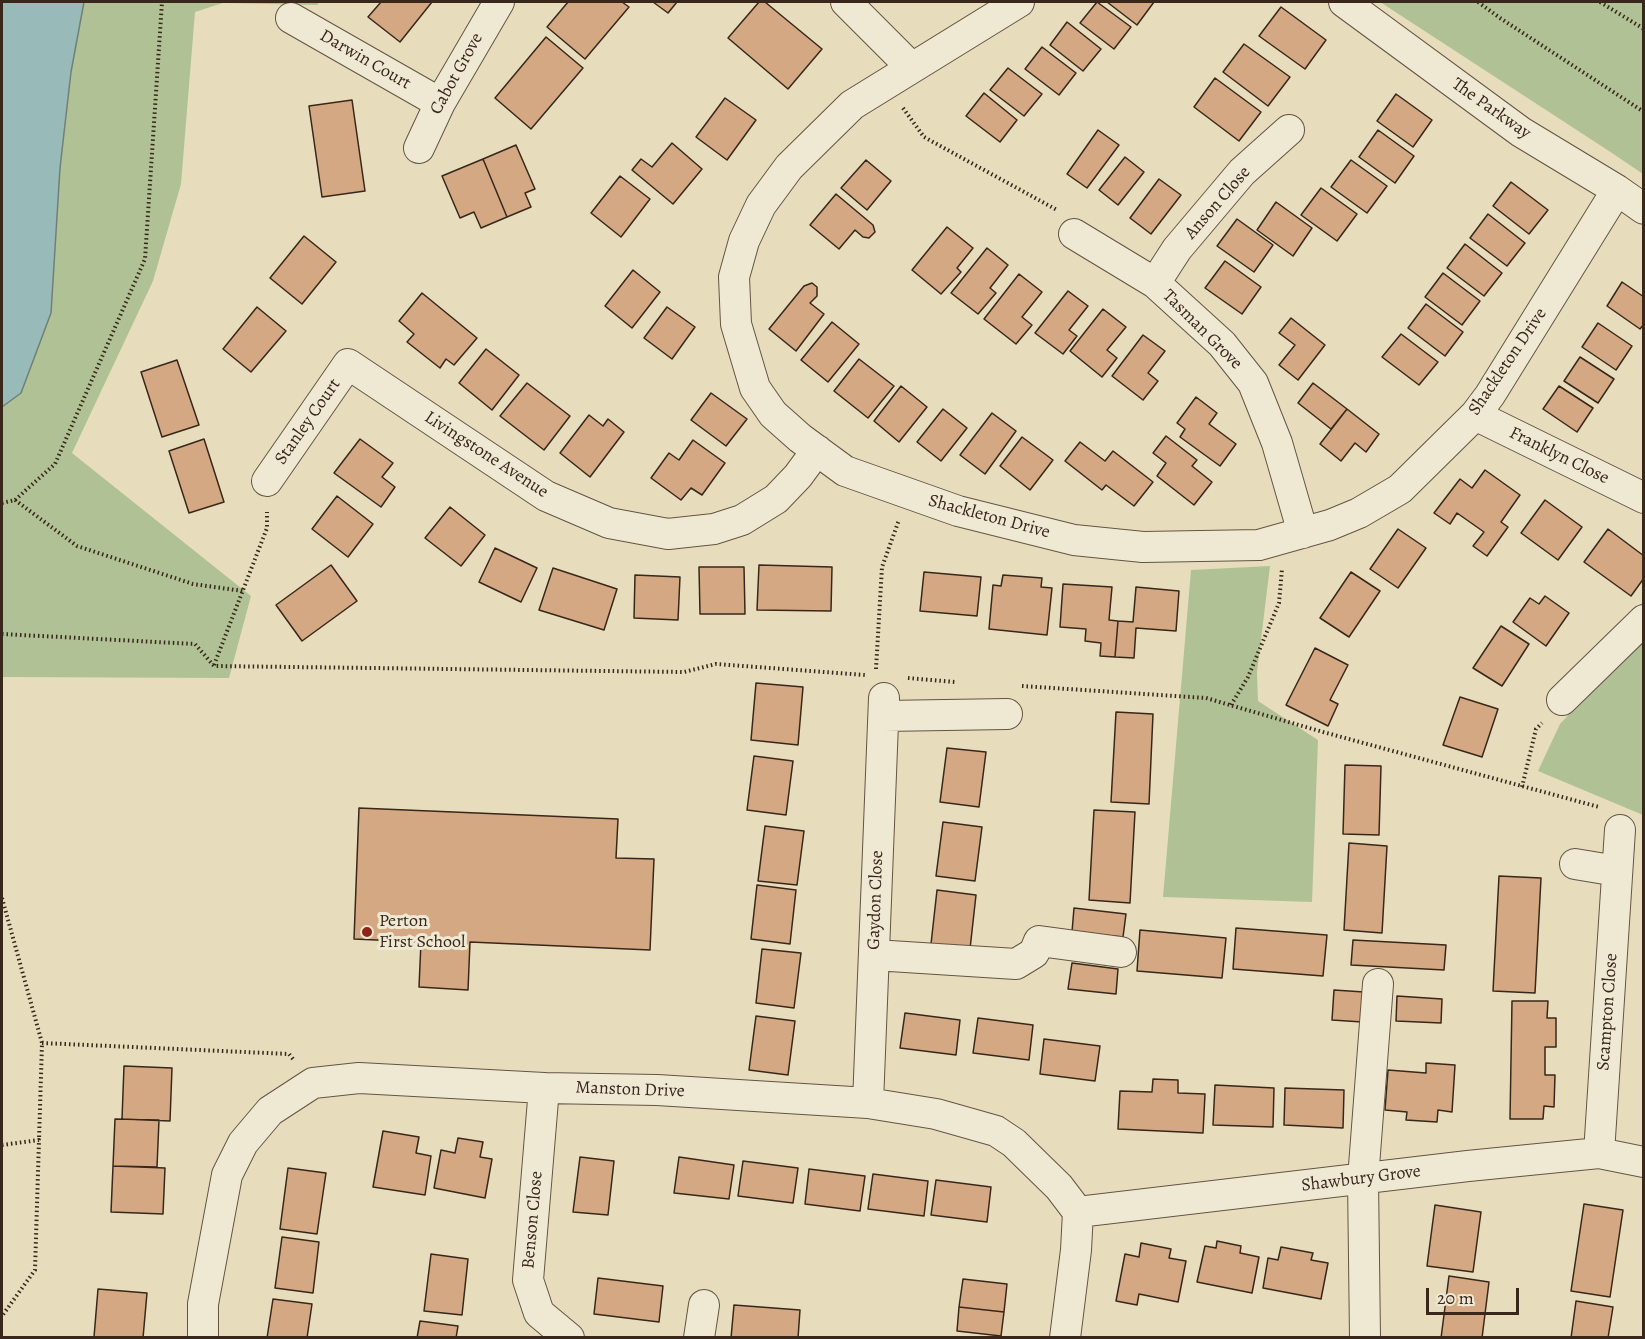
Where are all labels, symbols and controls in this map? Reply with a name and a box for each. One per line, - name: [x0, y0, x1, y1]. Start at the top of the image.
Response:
- street label: Darwin Court: [316, 25, 414, 95]
- street label: Cabot Grove: [426, 29, 488, 119]
- street label: The Parkway: [1447, 74, 1535, 144]
- street label: Anson Close: [1180, 162, 1256, 244]
- street label: Tasman Grove: [1158, 286, 1246, 374]
- street label: Shackleton Drive: [1464, 304, 1552, 420]
- street label: Stanley Court: [270, 375, 346, 469]
- street label: Livingstone Avenue: [420, 407, 552, 503]
- street label: Franklyn Close: [1505, 423, 1613, 489]
- street label: Shackleton Drive: [926, 490, 1052, 544]
- street label: Gaydon Close: [863, 850, 889, 950]
- place label: Perton First School: [379, 911, 465, 954]
- marker: Perton First School: [360, 925, 374, 939]
- street label: Scampton Close: [1593, 953, 1623, 1071]
- street label: Manston Drive: [575, 1077, 685, 1103]
- street label: Shawbury Grove: [1300, 1161, 1422, 1197]
- street label: Benson Close: [518, 1170, 548, 1270]
- scale bar: [1429, 1276, 1522, 1314]
- text: 20 m: [1437, 1286, 1474, 1310]

